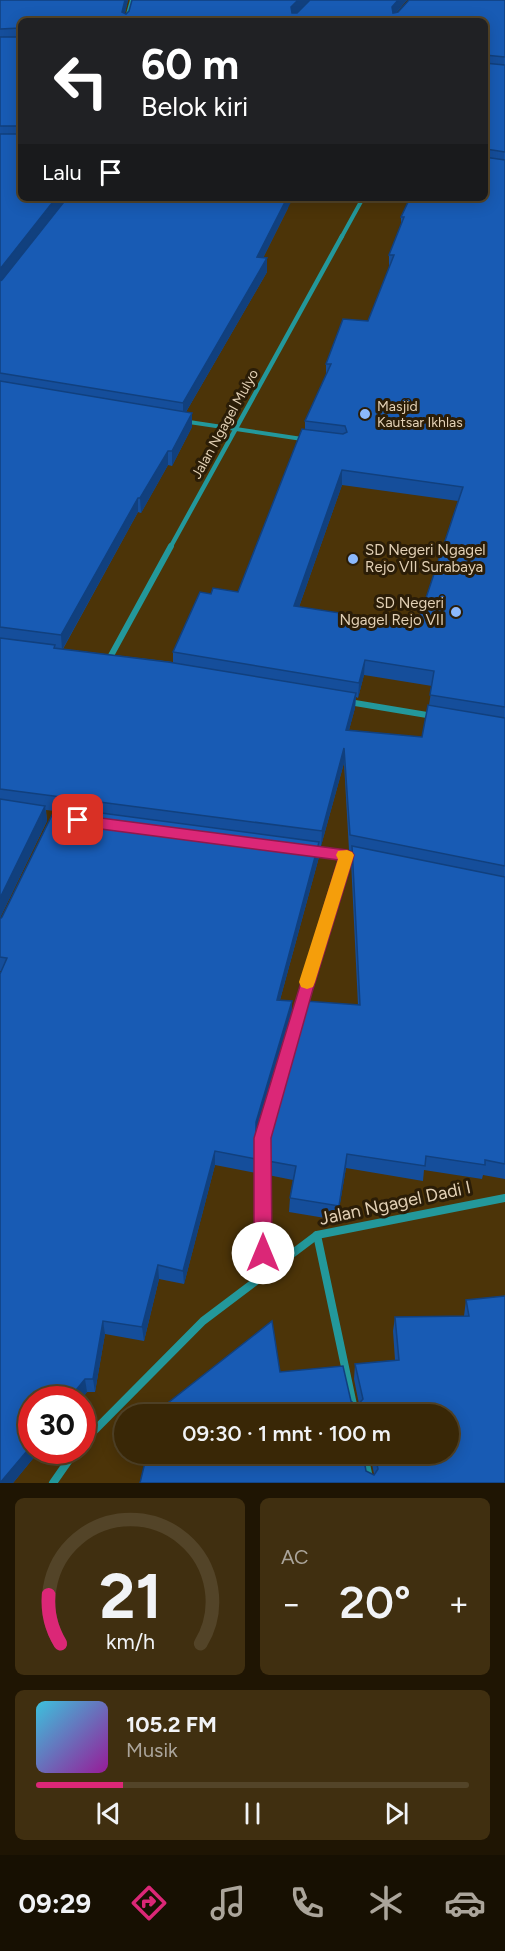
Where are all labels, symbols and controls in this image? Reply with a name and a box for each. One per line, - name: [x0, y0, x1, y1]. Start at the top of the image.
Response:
- text: 60 m: [141, 39, 239, 90]
- icon: left: [42, 42, 120, 120]
- text: Belok kiri: [141, 90, 248, 123]
- icon: arrive: [94, 156, 127, 189]
- text: Lalu: [42, 159, 82, 186]
- street label: Jalan Ngagel Mulyo: [188, 366, 262, 482]
- place label: Masjid Kautsar Ikhlas: [377, 398, 463, 431]
- marker: Masjid Kautsar Ikhlas: [358, 407, 372, 421]
- place label: SD Negeri Ngagel Rejo VII Surabaya: [365, 541, 486, 576]
- marker: SD Negeri Ngagel Rejo VII Surabaya: [346, 552, 360, 566]
- place label: SD Negeri Ngagel Rejo VII: [339, 594, 444, 629]
- marker: SD Negeri Ngagel Rejo VII: [449, 605, 463, 619]
- pin: [52, 794, 103, 845]
- icon: arrive: [61, 803, 94, 836]
- street label: Jalan Ngagel Dadi I: [317, 1176, 473, 1230]
- position arrow: [231, 1221, 295, 1285]
- speed limit sign: 30: [18, 1386, 96, 1464]
- text: 09:30 · 1 mnt · 100 m: [182, 1420, 391, 1447]
- text: AC: [281, 1545, 309, 1569]
- text: 21: [99, 1559, 161, 1634]
- text: 20°: [339, 1575, 411, 1629]
- text: −: [281, 1584, 302, 1623]
- text: +: [448, 1584, 469, 1623]
- text: km/h: [106, 1629, 154, 1654]
- text: 105.2 FM: [126, 1711, 217, 1738]
- text: Musik: [126, 1738, 178, 1762]
- icon: previous: [92, 1797, 125, 1830]
- icon: pause: [236, 1797, 269, 1830]
- icon: next: [380, 1797, 413, 1830]
- icon: directions: [128, 1882, 170, 1924]
- icon: music: [207, 1882, 249, 1924]
- icon: phone: [286, 1882, 328, 1924]
- icon: climate: [365, 1882, 407, 1924]
- icon: car: [444, 1882, 486, 1924]
- text: 09:29: [19, 1887, 91, 1920]

